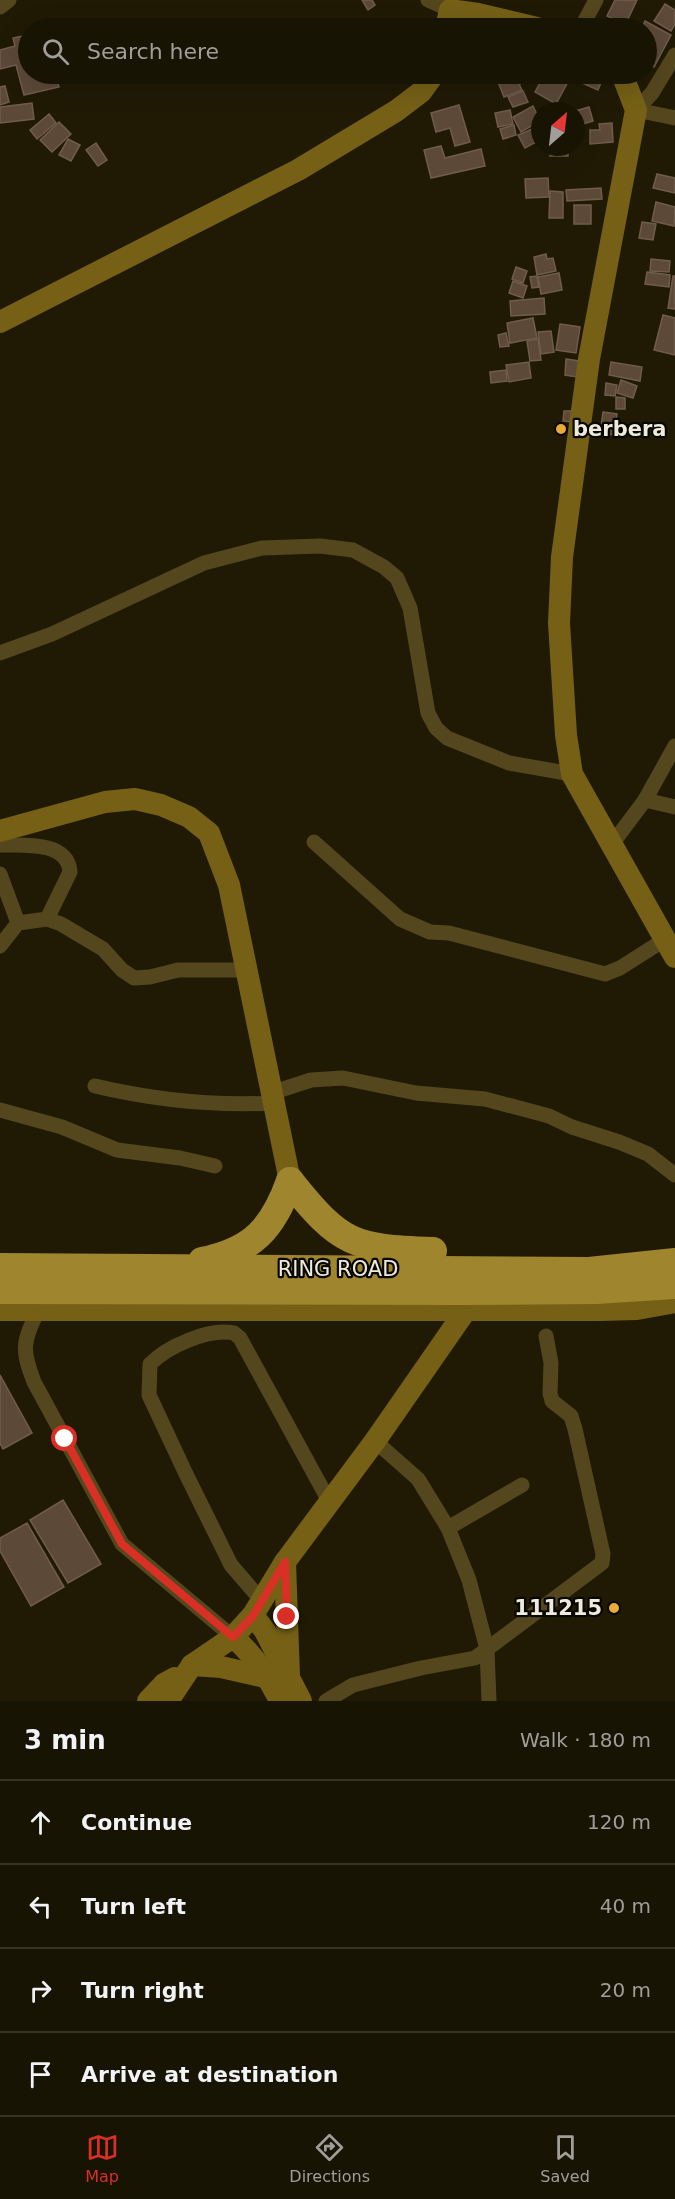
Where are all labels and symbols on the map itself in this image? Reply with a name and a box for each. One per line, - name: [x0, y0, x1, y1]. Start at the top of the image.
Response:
- north arrow: [531, 102, 585, 156]
- place label: berbera: [573, 417, 666, 441]
- marker: berbera: [554, 422, 568, 436]
- street label: RING ROAD: [278, 1257, 398, 1281]
- route start: [51, 1425, 77, 1451]
- place label: 111215: [514, 1596, 602, 1620]
- marker: 111215: [607, 1601, 621, 1615]
- route end: [273, 1603, 299, 1629]

